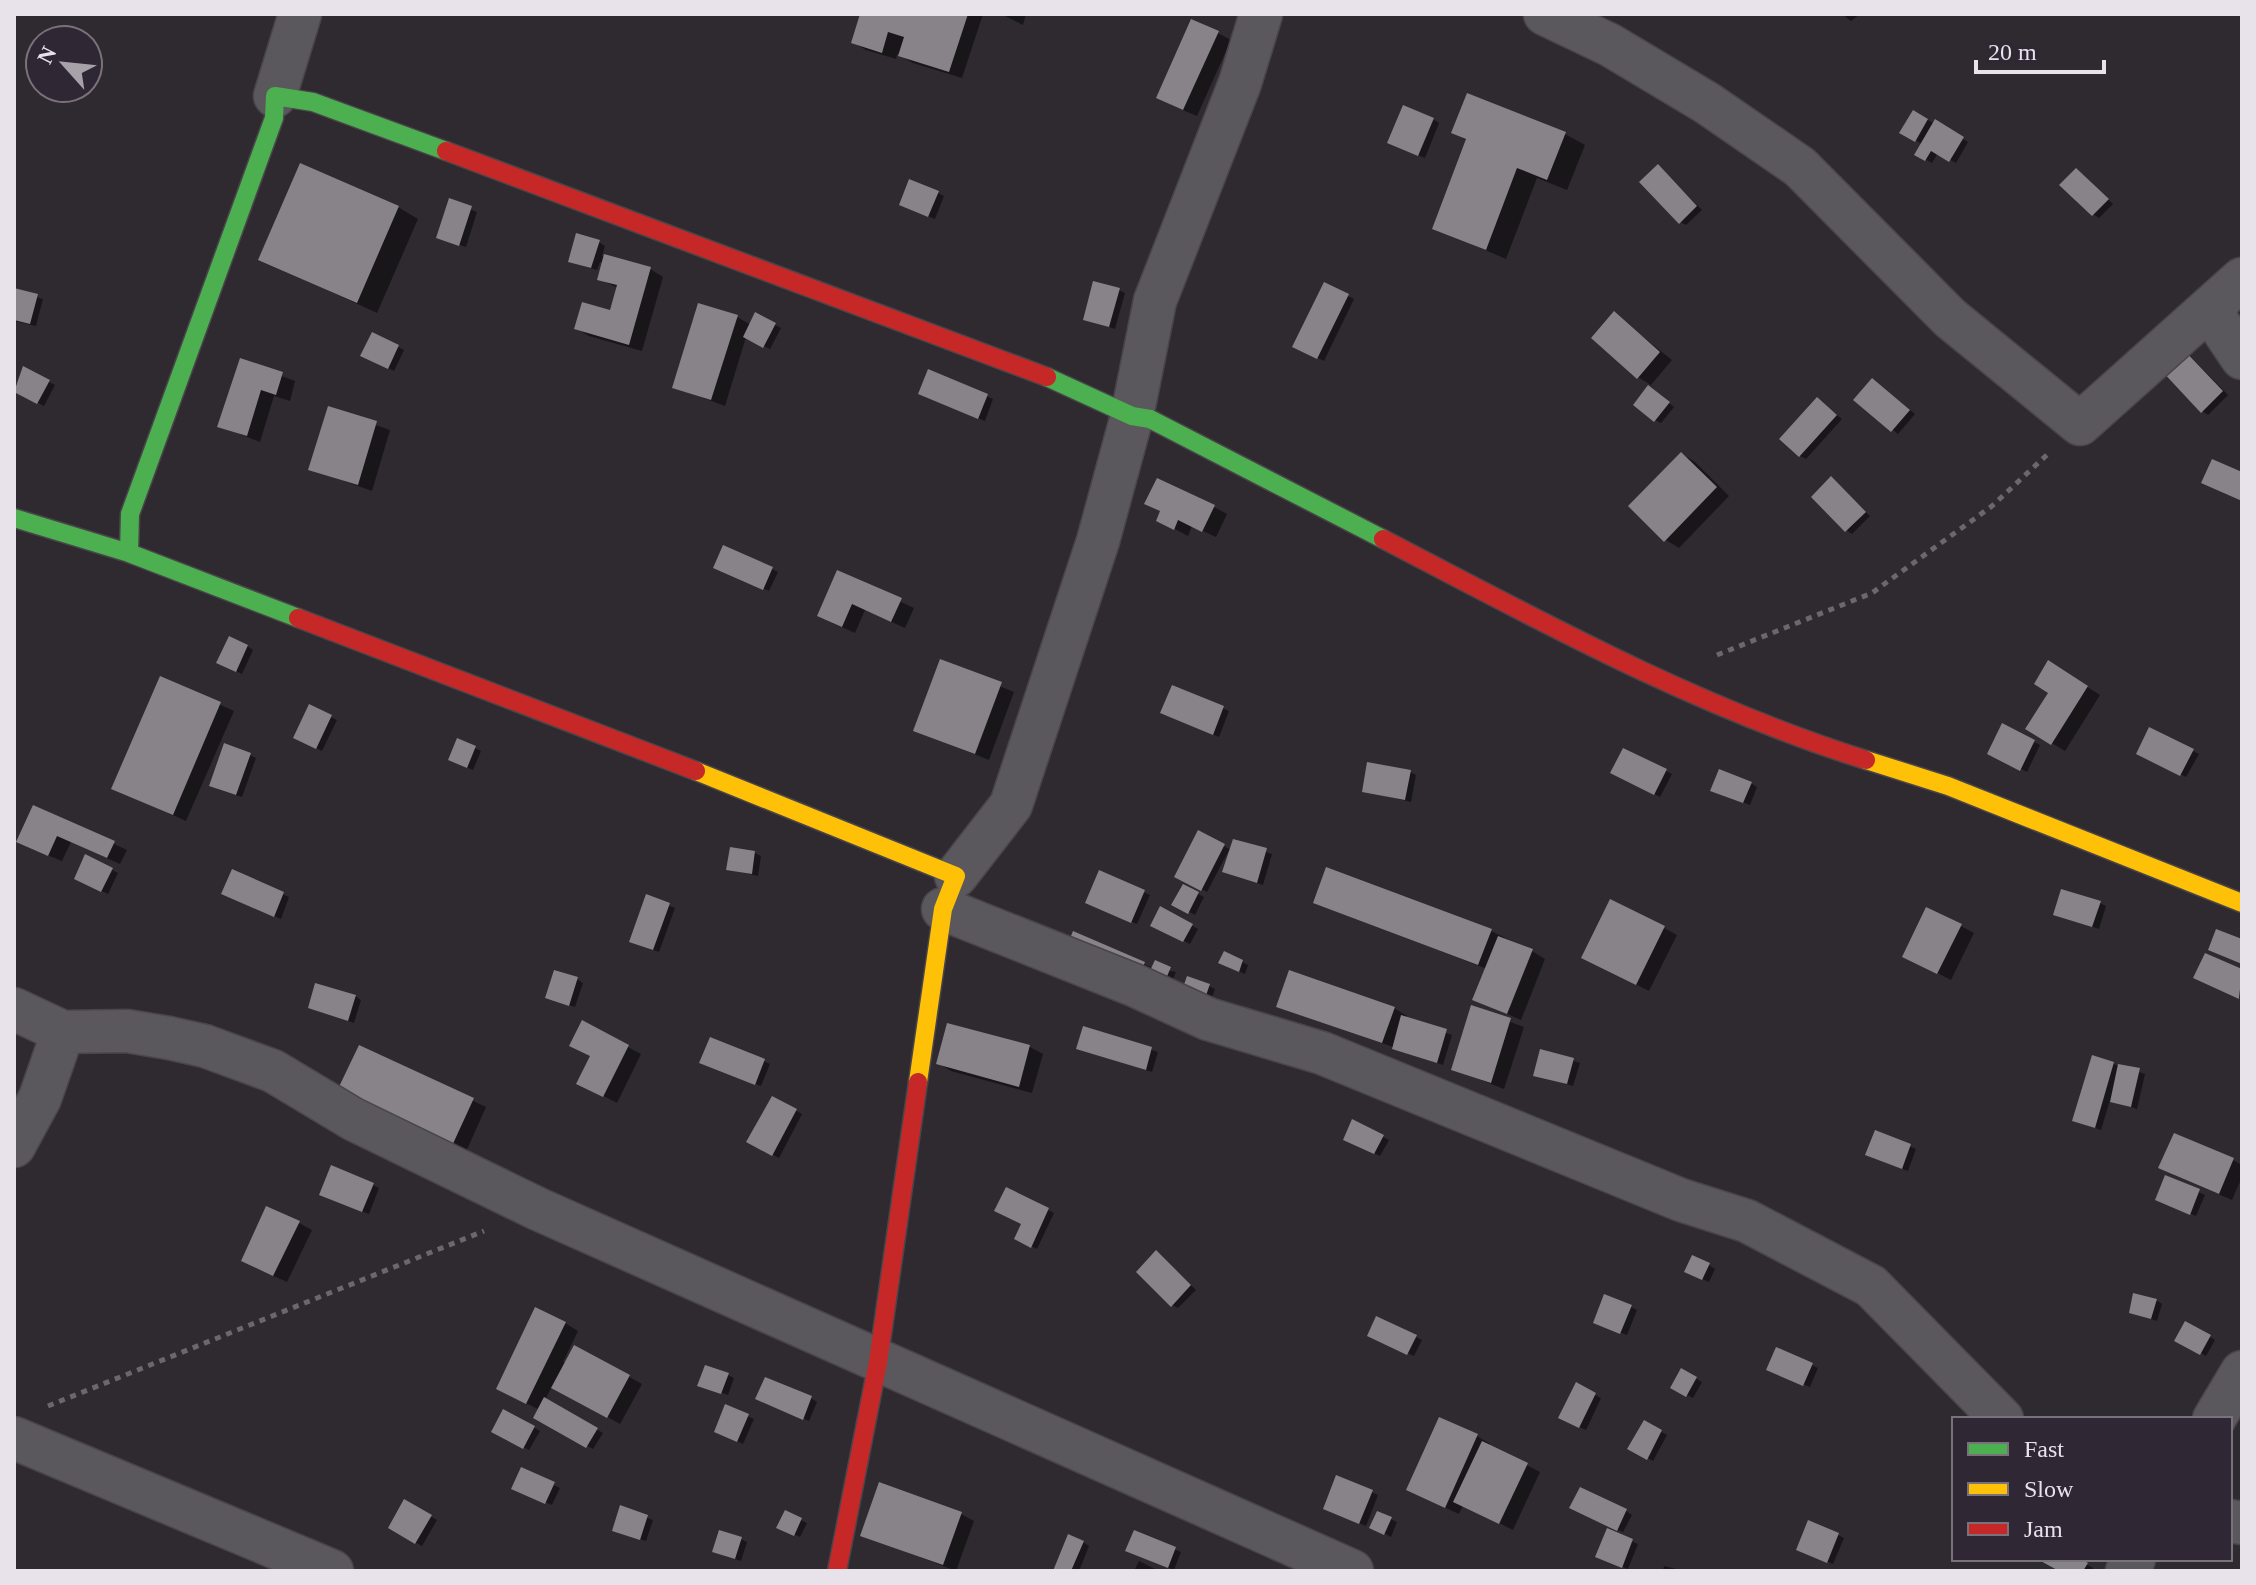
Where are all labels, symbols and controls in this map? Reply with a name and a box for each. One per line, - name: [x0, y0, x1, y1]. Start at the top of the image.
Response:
- north arrow: [24, 24, 104, 104]
- scale bar: [1976, 24, 2104, 74]
- text: 20 m: [1988, 39, 2037, 65]
- text: N: [32, 42, 61, 68]
- legend: [1952, 1417, 2232, 1561]
- text: Fast: [2024, 1436, 2064, 1462]
- text: Slow: [2024, 1476, 2074, 1502]
- text: Jam: [2024, 1516, 2063, 1542]

